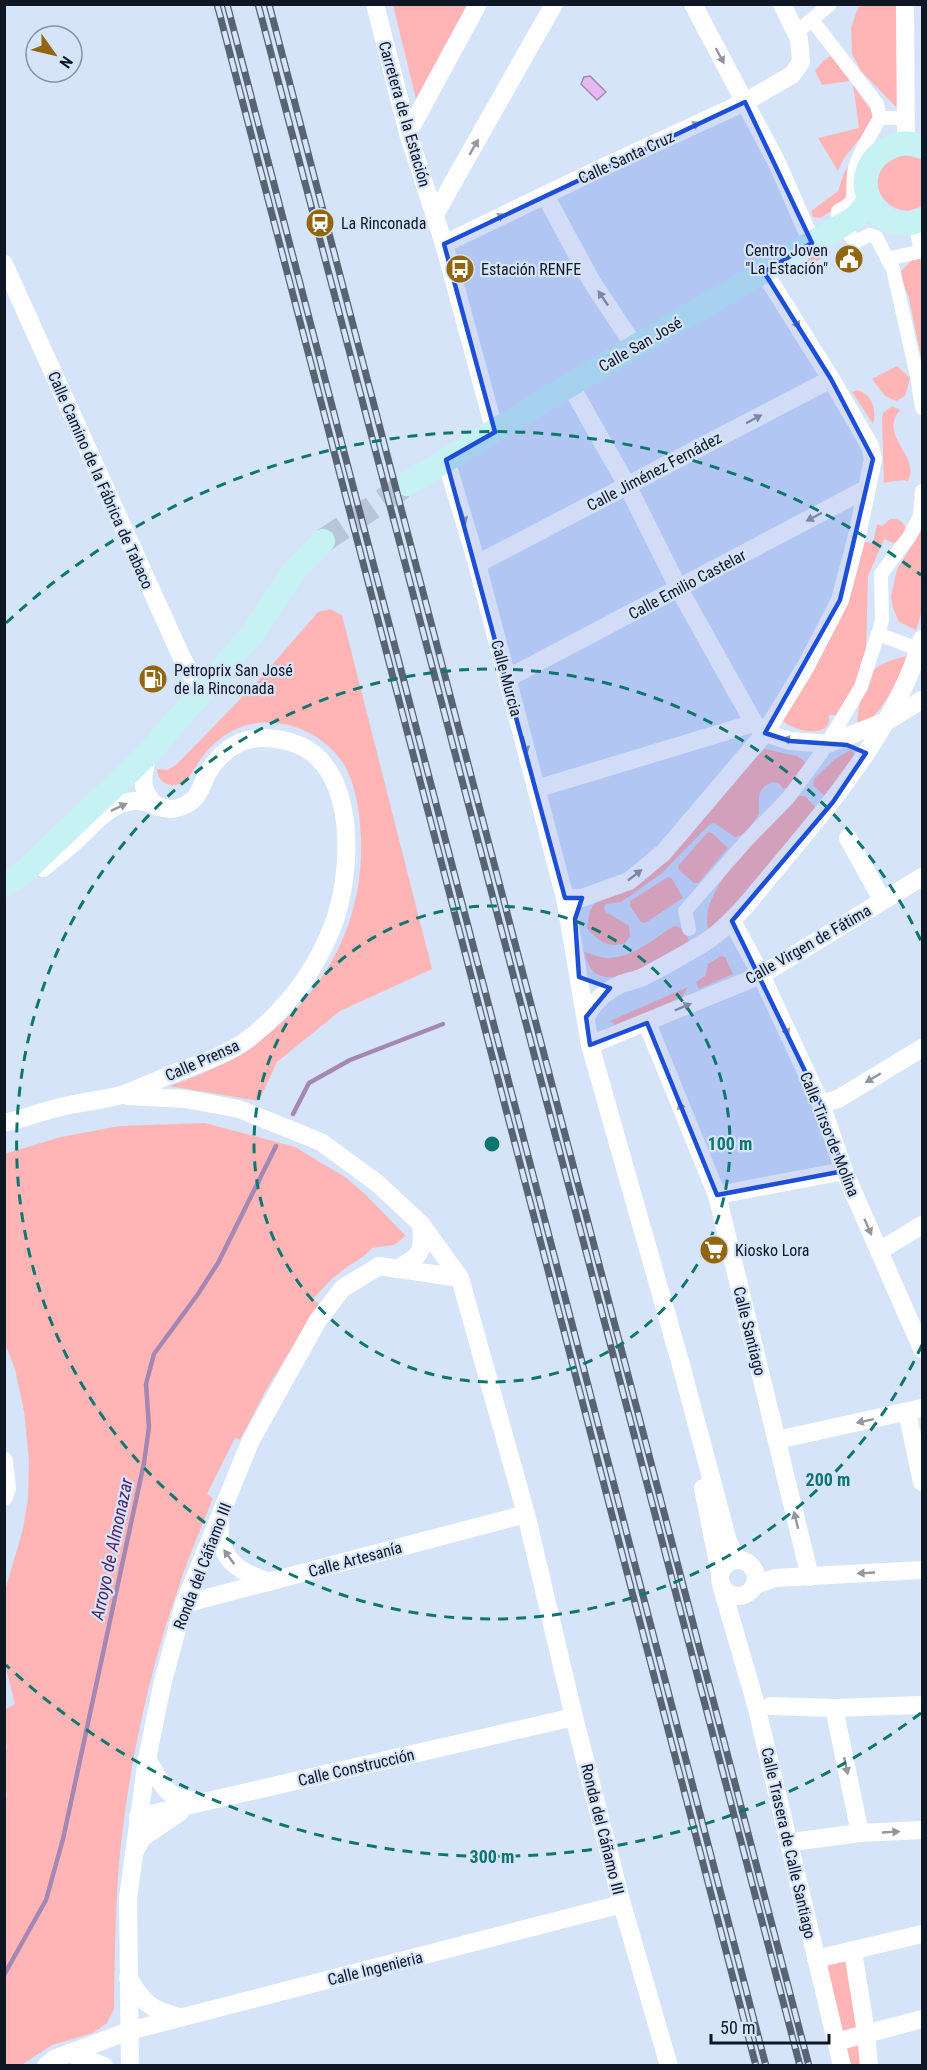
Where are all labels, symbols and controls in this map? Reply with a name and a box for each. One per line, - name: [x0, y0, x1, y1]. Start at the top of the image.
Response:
- north arrow: [24, 24, 84, 84]
- street label: Carretera de la Estación: [375, 39, 434, 189]
- one-way arrow: [715, 48, 725, 65]
- text: N: [55, 53, 77, 71]
- one-way arrow: [684, 122, 701, 131]
- street label: Calle Santa Cruz: [575, 127, 677, 188]
- one-way arrow: [469, 138, 479, 155]
- station icon: La Rinconada: [304, 207, 336, 239]
- place label: La Rinconada: [341, 214, 426, 233]
- one-way arrow: [488, 214, 505, 223]
- place label: Centro Joven "La Estación": [745, 241, 828, 278]
- public building icon: Centro Joven "La Estación": [833, 243, 865, 275]
- bus stop icon: Estación RENFE: [444, 253, 476, 285]
- place label: Estación RENFE: [481, 260, 581, 279]
- one-way arrow: [598, 290, 609, 306]
- street label: Calle San José: [595, 313, 685, 376]
- one-way arrow: [789, 313, 800, 329]
- street label: Calle Camino de la Fábrica de Tabaco: [44, 368, 157, 592]
- one-way arrow: [745, 414, 762, 424]
- street label: Calle Jiménez Fernádez: [584, 428, 725, 515]
- one-way arrow: [459, 507, 468, 525]
- one-way arrow: [806, 512, 823, 522]
- street label: Calle Emilio Castelar: [625, 545, 749, 623]
- street label: Calle Murcia: [487, 638, 526, 719]
- place label: Petroprix San José de la Rinconada: [174, 661, 293, 698]
- fuel station icon: Petroprix San José de la Rinconada: [137, 663, 169, 695]
- one-way arrow: [781, 735, 800, 744]
- one-way arrow: [520, 736, 530, 754]
- one-way arrow: [111, 802, 128, 811]
- one-way arrow: [628, 869, 643, 881]
- street label: Calle Virgen de Fátima: [742, 901, 874, 988]
- one-way arrow: [675, 1003, 692, 1012]
- one-way arrow: [781, 1019, 790, 1036]
- street label: Calle Prensa: [162, 1036, 242, 1085]
- street label: Calle Tirso de Molina: [796, 1069, 863, 1199]
- one-way arrow: [865, 1073, 881, 1084]
- one-way arrow: [677, 1101, 686, 1119]
- text: 100 m: [708, 1133, 752, 1154]
- centre of rings: [482, 1134, 502, 1154]
- one-way arrow: [863, 1219, 872, 1236]
- supermarket icon: Kiosko Lora: [698, 1234, 730, 1266]
- place label: Kiosko Lora: [735, 1241, 810, 1260]
- street label: Calle Santiago: [729, 1285, 770, 1378]
- one-way arrow: [856, 1417, 875, 1426]
- text: 200 m: [806, 1469, 850, 1490]
- water label: Arroyo de Almonazar: [86, 1475, 137, 1623]
- street label: Ronda del Cáñamo III: [170, 1500, 235, 1632]
- one-way arrow: [791, 1511, 801, 1529]
- street label: Calle Artesanía: [306, 1538, 404, 1581]
- one-way arrow: [223, 1550, 235, 1566]
- one-way arrow: [857, 1569, 876, 1578]
- street label: Calle Construcción: [296, 1745, 416, 1790]
- street label: Calle Trasera de Calle Santiago: [757, 1746, 820, 1941]
- one-way arrow: [841, 1756, 851, 1775]
- street label: Ronda del Cáñamo III: [577, 1762, 628, 1897]
- one-way arrow: [882, 1827, 901, 1836]
- text: 300 m: [470, 1846, 514, 1867]
- street label: Calle Ingenieria: [326, 1947, 425, 1990]
- scale bar: [711, 2007, 830, 2045]
- text: 50 m: [720, 2017, 755, 2038]

